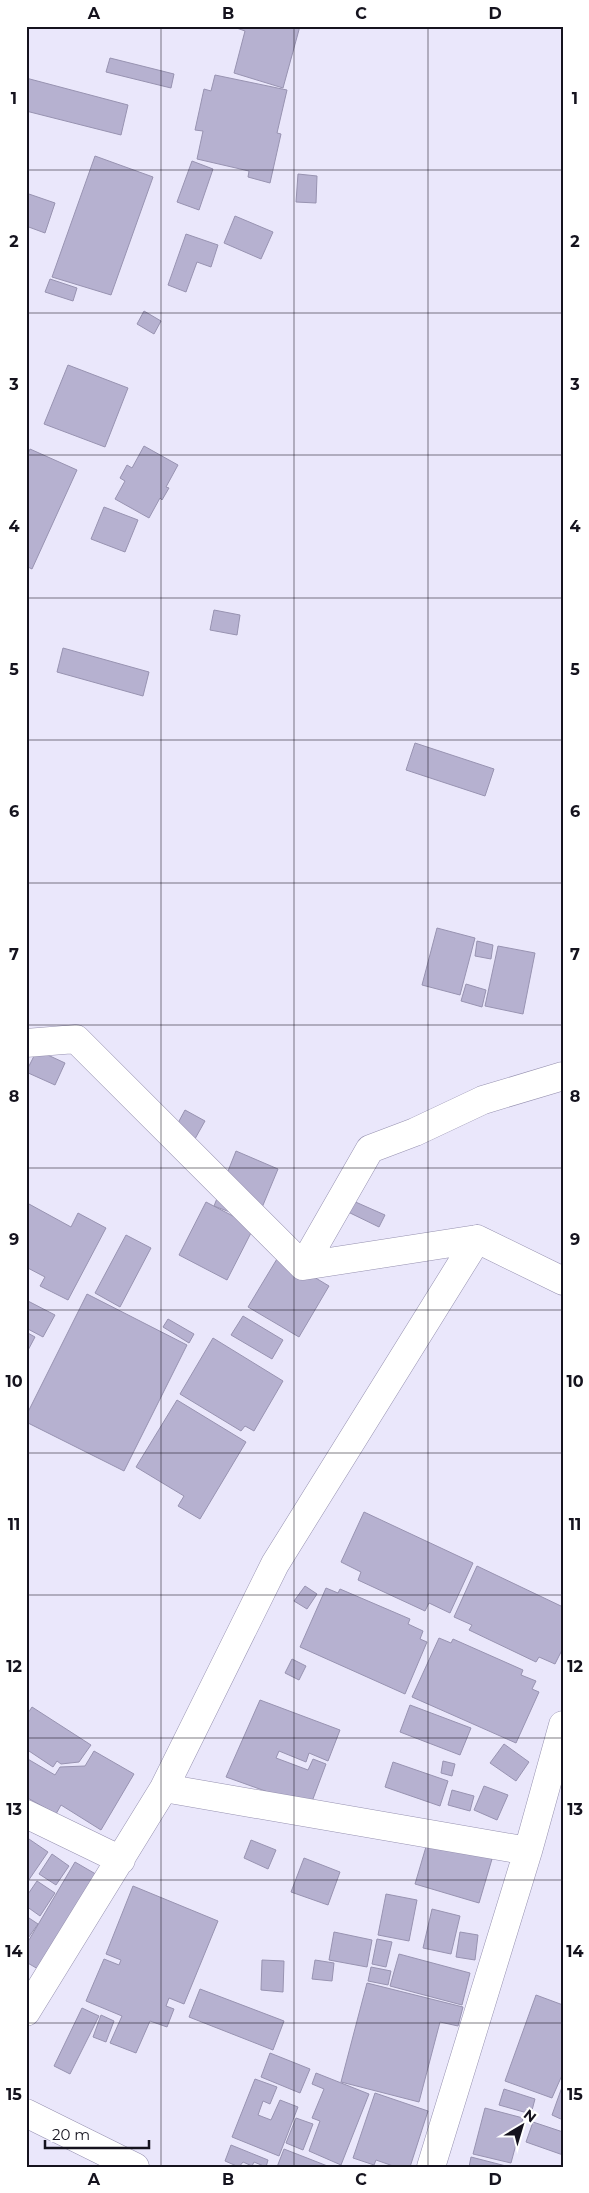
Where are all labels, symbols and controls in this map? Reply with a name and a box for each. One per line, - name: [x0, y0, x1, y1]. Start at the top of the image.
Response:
- text: A: [87, 4, 101, 23]
- text: B: [222, 4, 234, 23]
- text: C: [355, 4, 367, 23]
- text: D: [488, 4, 502, 23]
- text: 1: [11, 89, 17, 108]
- text: 1: [572, 89, 578, 108]
- text: 2: [9, 232, 19, 251]
- text: 2: [570, 232, 580, 251]
- text: 3: [8, 375, 19, 394]
- text: 3: [569, 375, 580, 394]
- text: 4: [8, 517, 20, 536]
- text: 4: [569, 517, 581, 536]
- text: 5: [9, 660, 19, 679]
- text: 5: [570, 660, 580, 679]
- text: 6: [9, 802, 19, 821]
- text: 6: [570, 802, 580, 821]
- text: 7: [9, 945, 19, 964]
- text: 7: [570, 945, 580, 964]
- text: 8: [9, 1087, 19, 1106]
- text: 8: [570, 1087, 580, 1106]
- text: 9: [9, 1230, 19, 1249]
- text: 9: [570, 1230, 580, 1249]
- text: 10: [5, 1372, 23, 1391]
- text: 10: [566, 1372, 584, 1391]
- text: 11: [8, 1515, 20, 1534]
- text: 11: [569, 1515, 581, 1534]
- text: 12: [6, 1657, 22, 1676]
- text: 12: [567, 1657, 583, 1676]
- text: 13: [6, 1800, 22, 1819]
- text: 13: [567, 1800, 583, 1819]
- text: 14: [5, 1942, 23, 1961]
- text: 14: [566, 1942, 584, 1961]
- text: 15: [6, 2085, 22, 2104]
- text: 15: [567, 2085, 583, 2104]
- north arrow: [496, 2100, 546, 2150]
- text: N: [520, 2105, 540, 2126]
- scale bar: [45, 2118, 149, 2150]
- text: 20 m: [52, 2125, 90, 2144]
- text: A: [87, 2170, 101, 2189]
- text: B: [222, 2170, 234, 2189]
- text: C: [355, 2170, 367, 2189]
- text: D: [488, 2170, 502, 2189]

